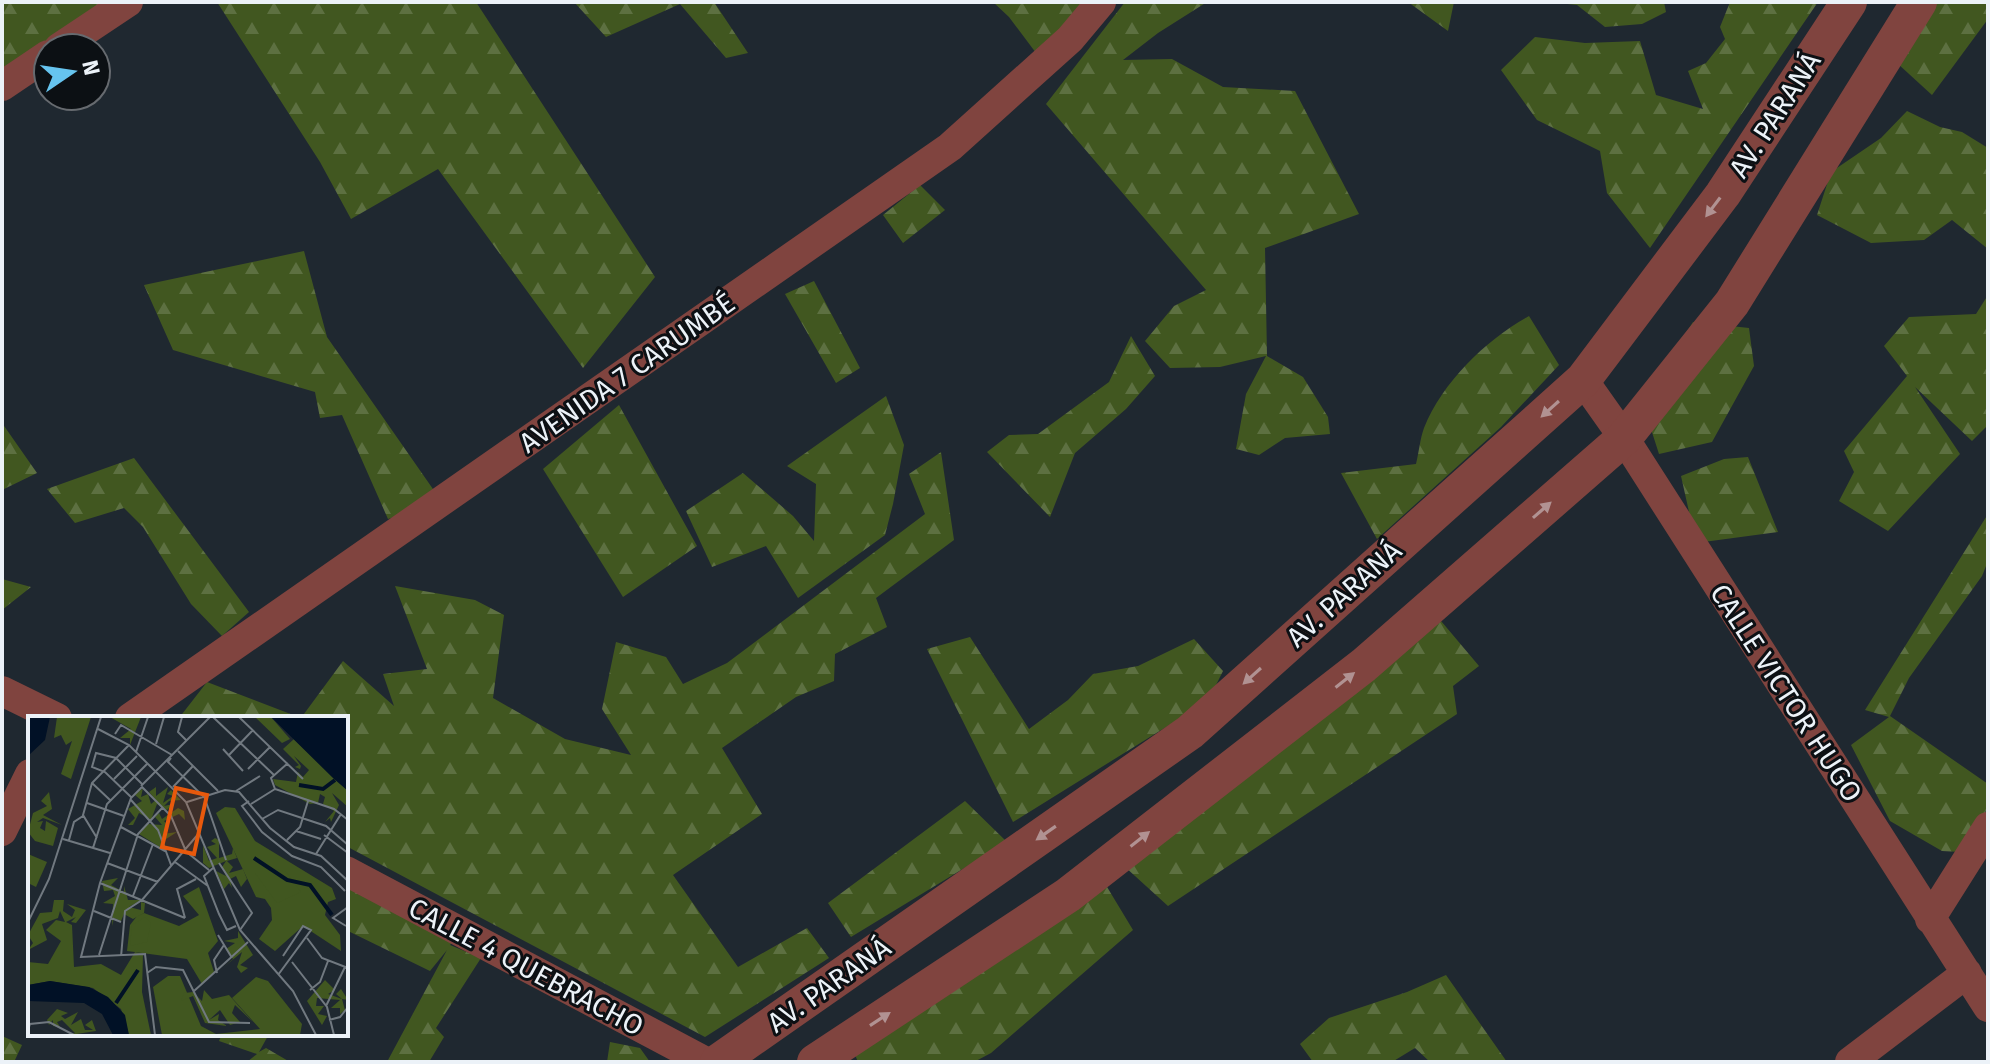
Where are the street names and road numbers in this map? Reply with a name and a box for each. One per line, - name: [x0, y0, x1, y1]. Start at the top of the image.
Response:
- street label: AV. PARANÁ: [1722, 46, 1828, 184]
- street label: AVENIDA 7 CARUMBÉ: [513, 286, 741, 460]
- street label: AV. PARANÁ: [1280, 534, 1408, 654]
- street label: CALLE VICTOR HUGO: [1703, 578, 1869, 808]
- street label: CALLE 4 QUEBRACHO: [403, 891, 649, 1043]
- street label: AV. PARANÁ: [761, 931, 897, 1039]

